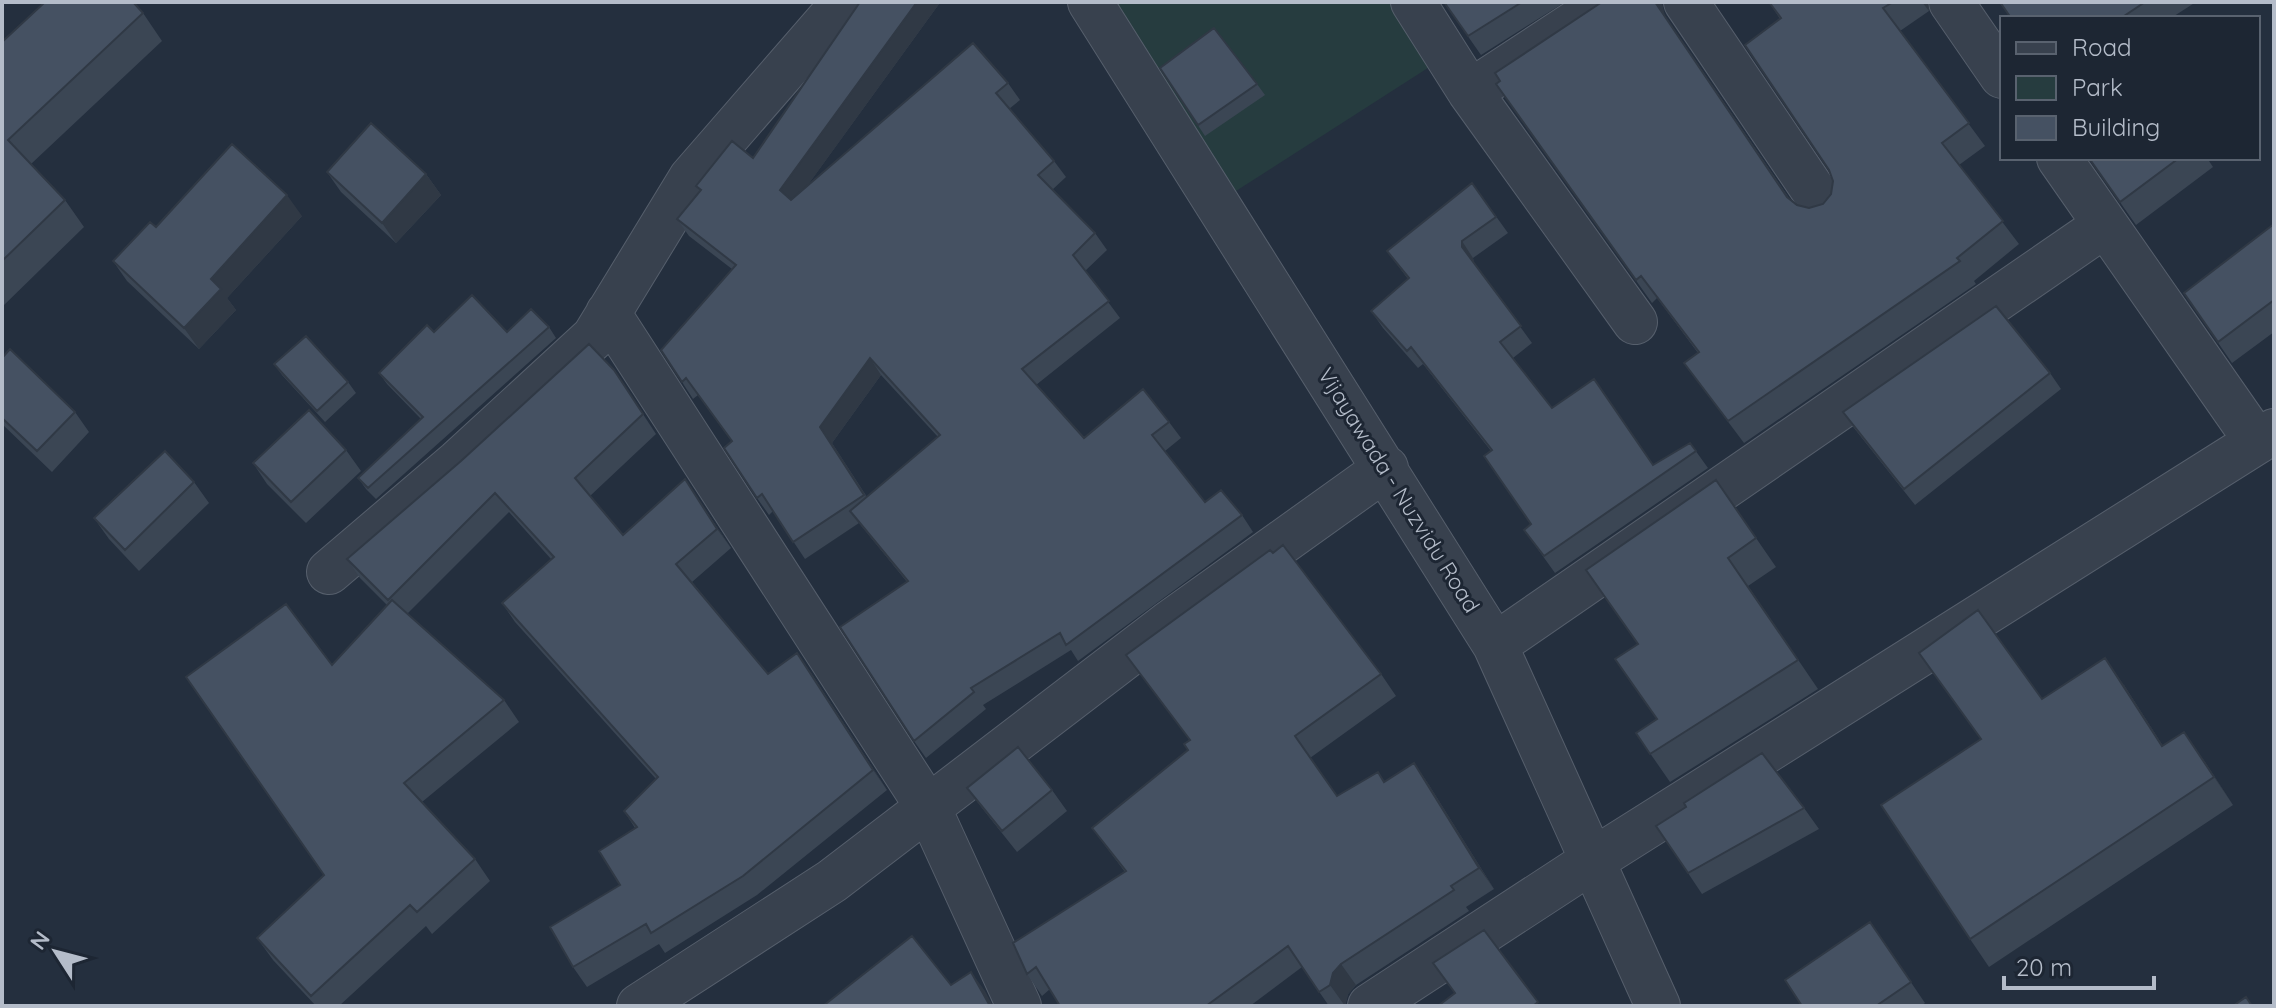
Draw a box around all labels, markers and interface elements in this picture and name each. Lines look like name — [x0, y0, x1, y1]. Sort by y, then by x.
legend — [2000, 16, 2260, 160]
text: Road — [2072, 32, 2132, 62]
text: Park — [2072, 72, 2123, 102]
text: Building — [2072, 112, 2160, 142]
street label: Vijayawada - Nuzvidu Road — [1312, 362, 1486, 618]
north arrow — [16, 912, 96, 992]
text: N — [24, 925, 56, 955]
scale bar — [2004, 940, 2154, 990]
text: 20 m — [2016, 952, 2072, 982]

